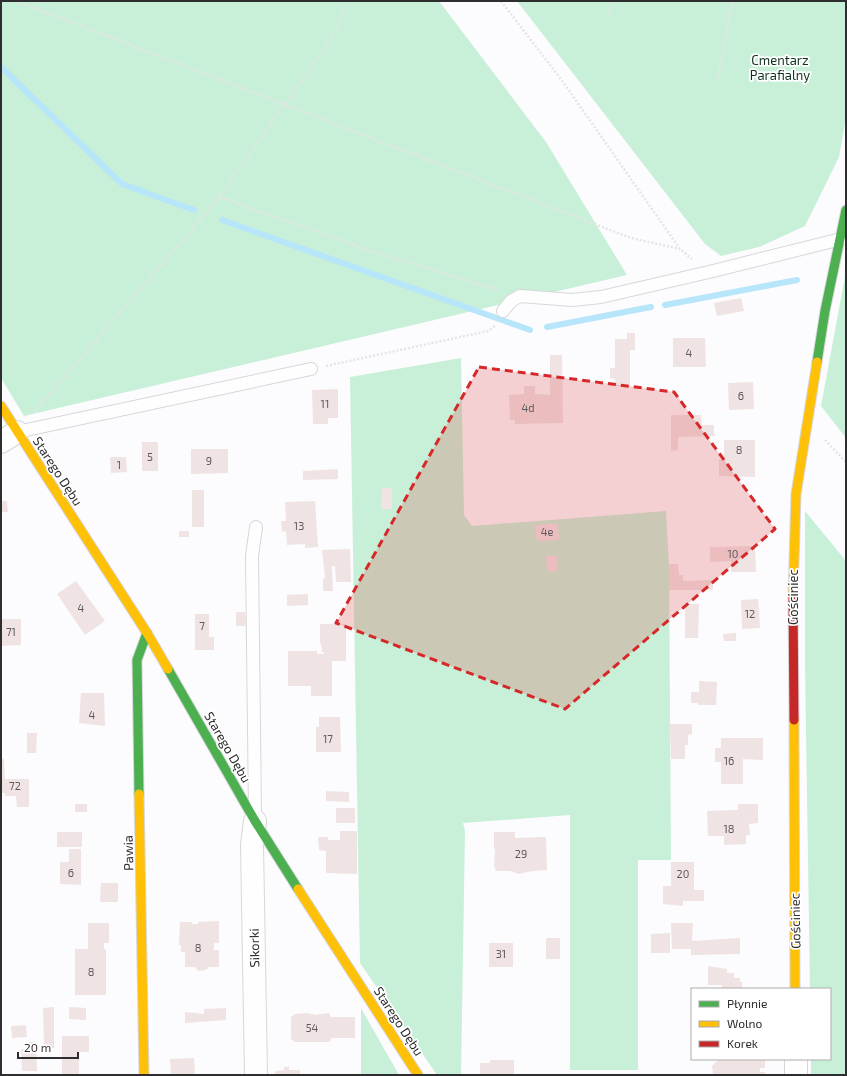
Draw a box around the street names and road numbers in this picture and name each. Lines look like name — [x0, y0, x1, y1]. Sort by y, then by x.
street label: Starego Dębu — [30, 433, 86, 509]
street label: Gościniec — [785, 569, 801, 625]
street label: Starego Dębu — [201, 709, 255, 785]
street label: Pawia — [120, 835, 136, 871]
street label: Gościniec — [787, 893, 803, 949]
street label: Sikorki — [246, 928, 262, 968]
street label: Starego Dębu — [371, 983, 427, 1059]

